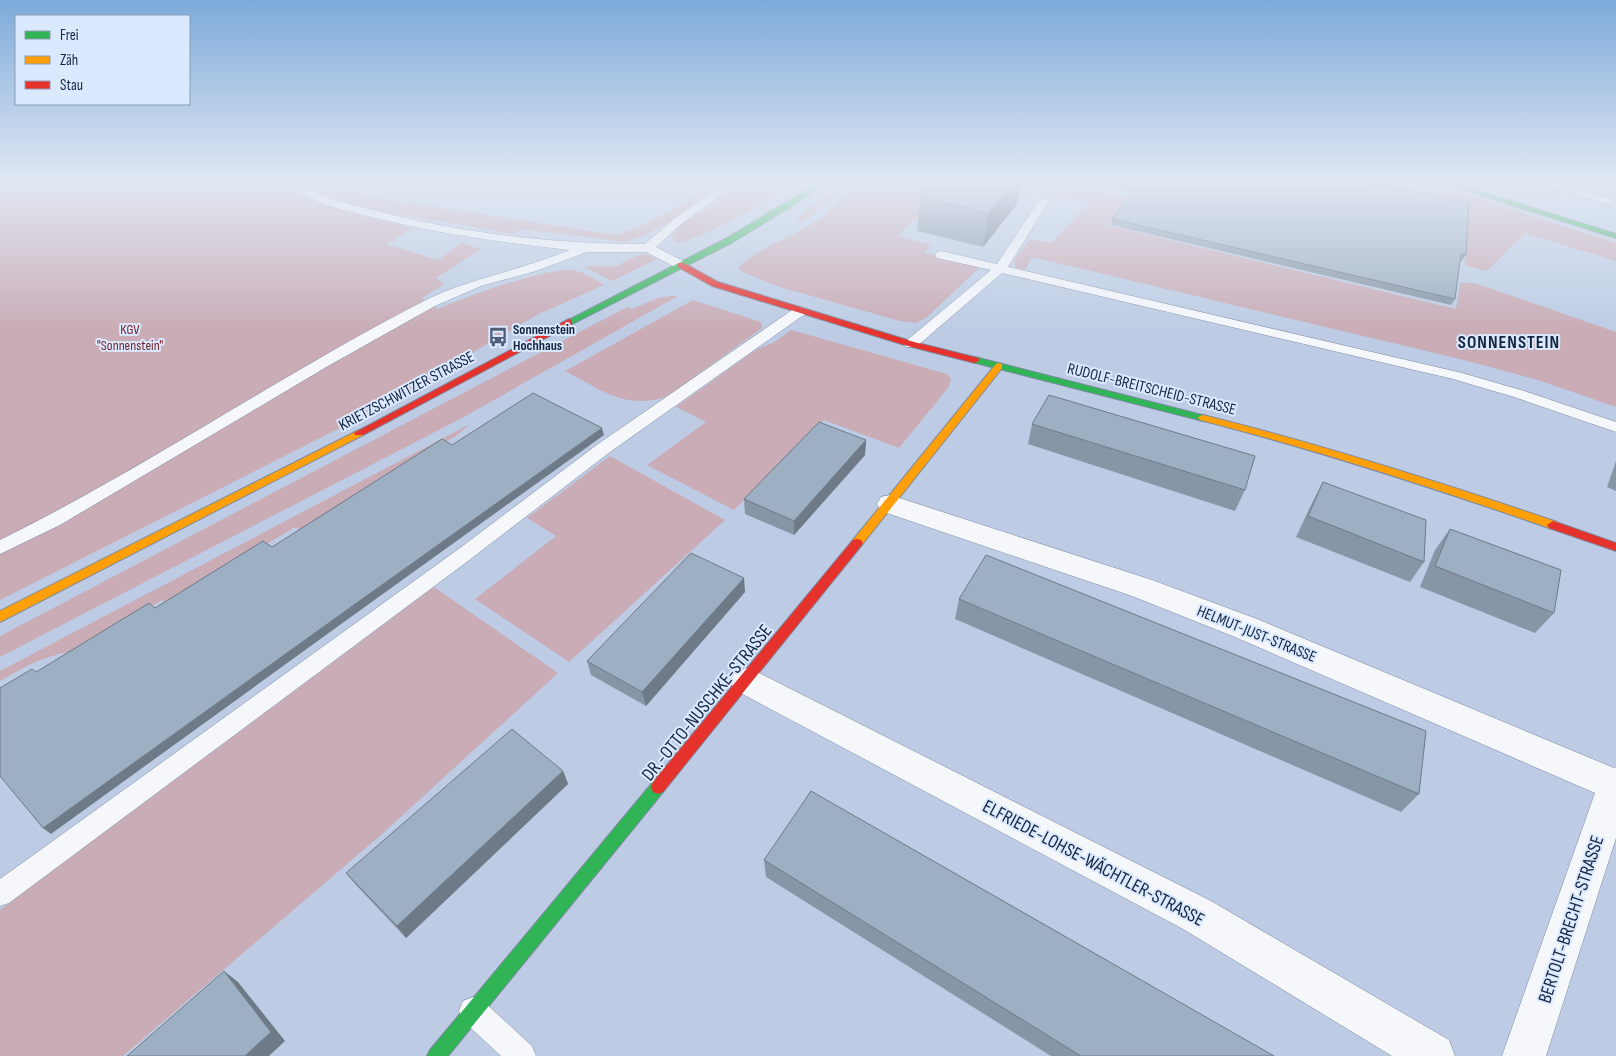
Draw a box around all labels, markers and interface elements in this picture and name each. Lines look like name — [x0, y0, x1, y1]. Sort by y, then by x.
legend — [15, 15, 190, 105]
text: Frei — [60, 26, 79, 45]
text: Zäh — [60, 51, 78, 70]
text: Stau — [60, 76, 83, 95]
park label: KGV "Sonnenstein" — [97, 321, 163, 354]
place label: Sonnenstein Hochhaus — [513, 321, 575, 354]
bus stop icon: Sonnenstein Hochhaus — [487, 326, 509, 348]
district label: SONNENSTEIN — [1458, 332, 1560, 353]
street label: KRIETZSCHWITZER STRASSE — [336, 348, 478, 435]
street label: RUDOLF-BREITSCHEID-STRASSE — [1065, 359, 1238, 420]
street label: HELMUT-JUST-STRASSE — [1194, 602, 1319, 667]
street label: DR.-OTTO-NUSCHKE-STRASSE — [637, 620, 777, 786]
street label: ELFRIEDE-LOHSE-WÄCHTLER-STRASSE — [978, 795, 1208, 932]
street label: BERTOLT-BRECHT-STRASSE — [1533, 833, 1609, 1006]

